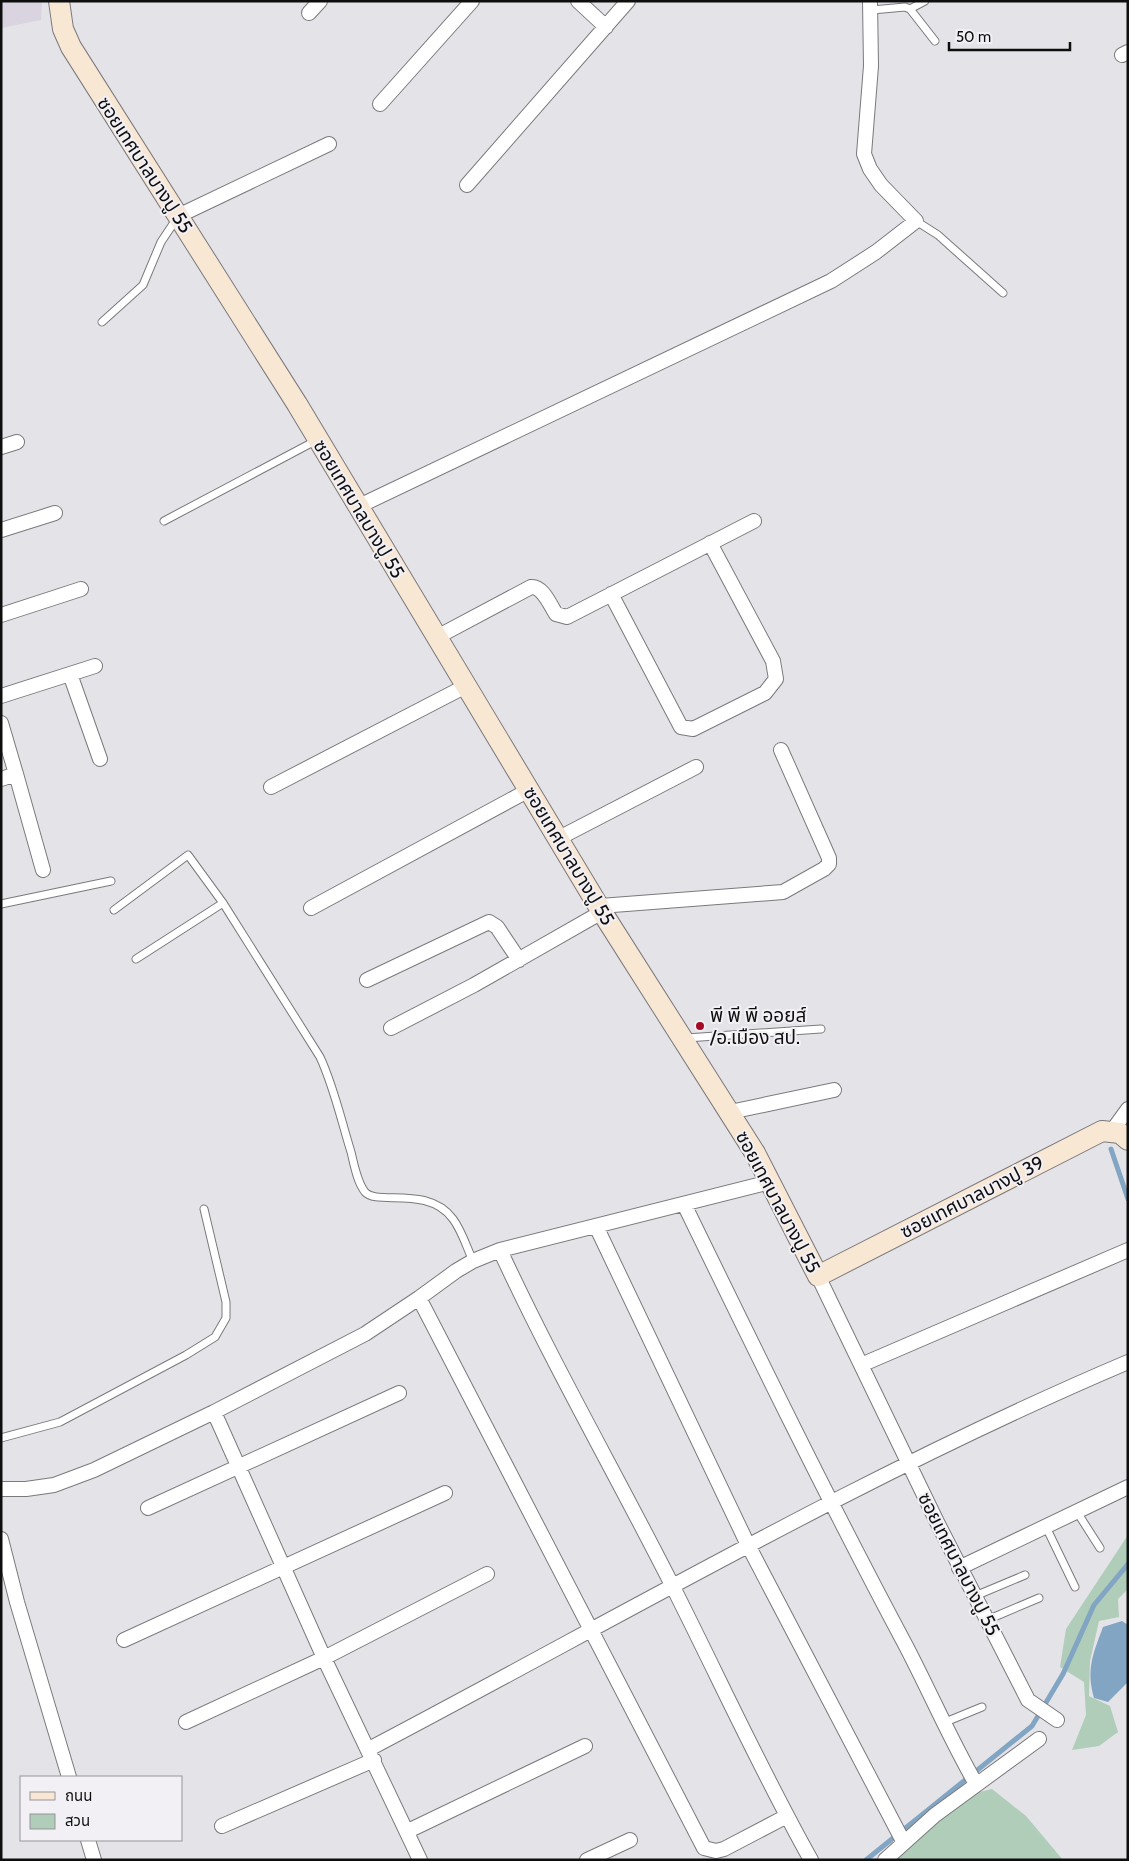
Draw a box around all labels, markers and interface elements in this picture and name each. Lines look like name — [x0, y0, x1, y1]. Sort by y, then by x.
scale bar — [949, 20, 1070, 52]
text: 50 m — [956, 28, 991, 46]
street label: ซอยเทศบาลบางปู 55 — [92, 93, 198, 238]
street label: ซอยเทศบาลบางปู 55 — [308, 436, 409, 583]
street label: ซอยเทศบาลบางปู 55 — [518, 783, 619, 930]
place label: พี พี พี ออยส์ /อ.เมือง สป. — [709, 1004, 807, 1049]
marker: พี พี พี ออยส์ /อ.เมือง สป. — [694, 1020, 706, 1032]
street label: ซอยเทศบาลบางปู 55 — [730, 1127, 825, 1277]
street label: ซอยเทศบาลบางปู 39 — [896, 1151, 1048, 1244]
street label: ซอยเทศบาลบางปู 55 — [912, 1489, 1005, 1640]
legend — [20, 1776, 182, 1841]
text: ถนน — [65, 1787, 92, 1805]
text: สวน — [65, 1812, 90, 1830]

